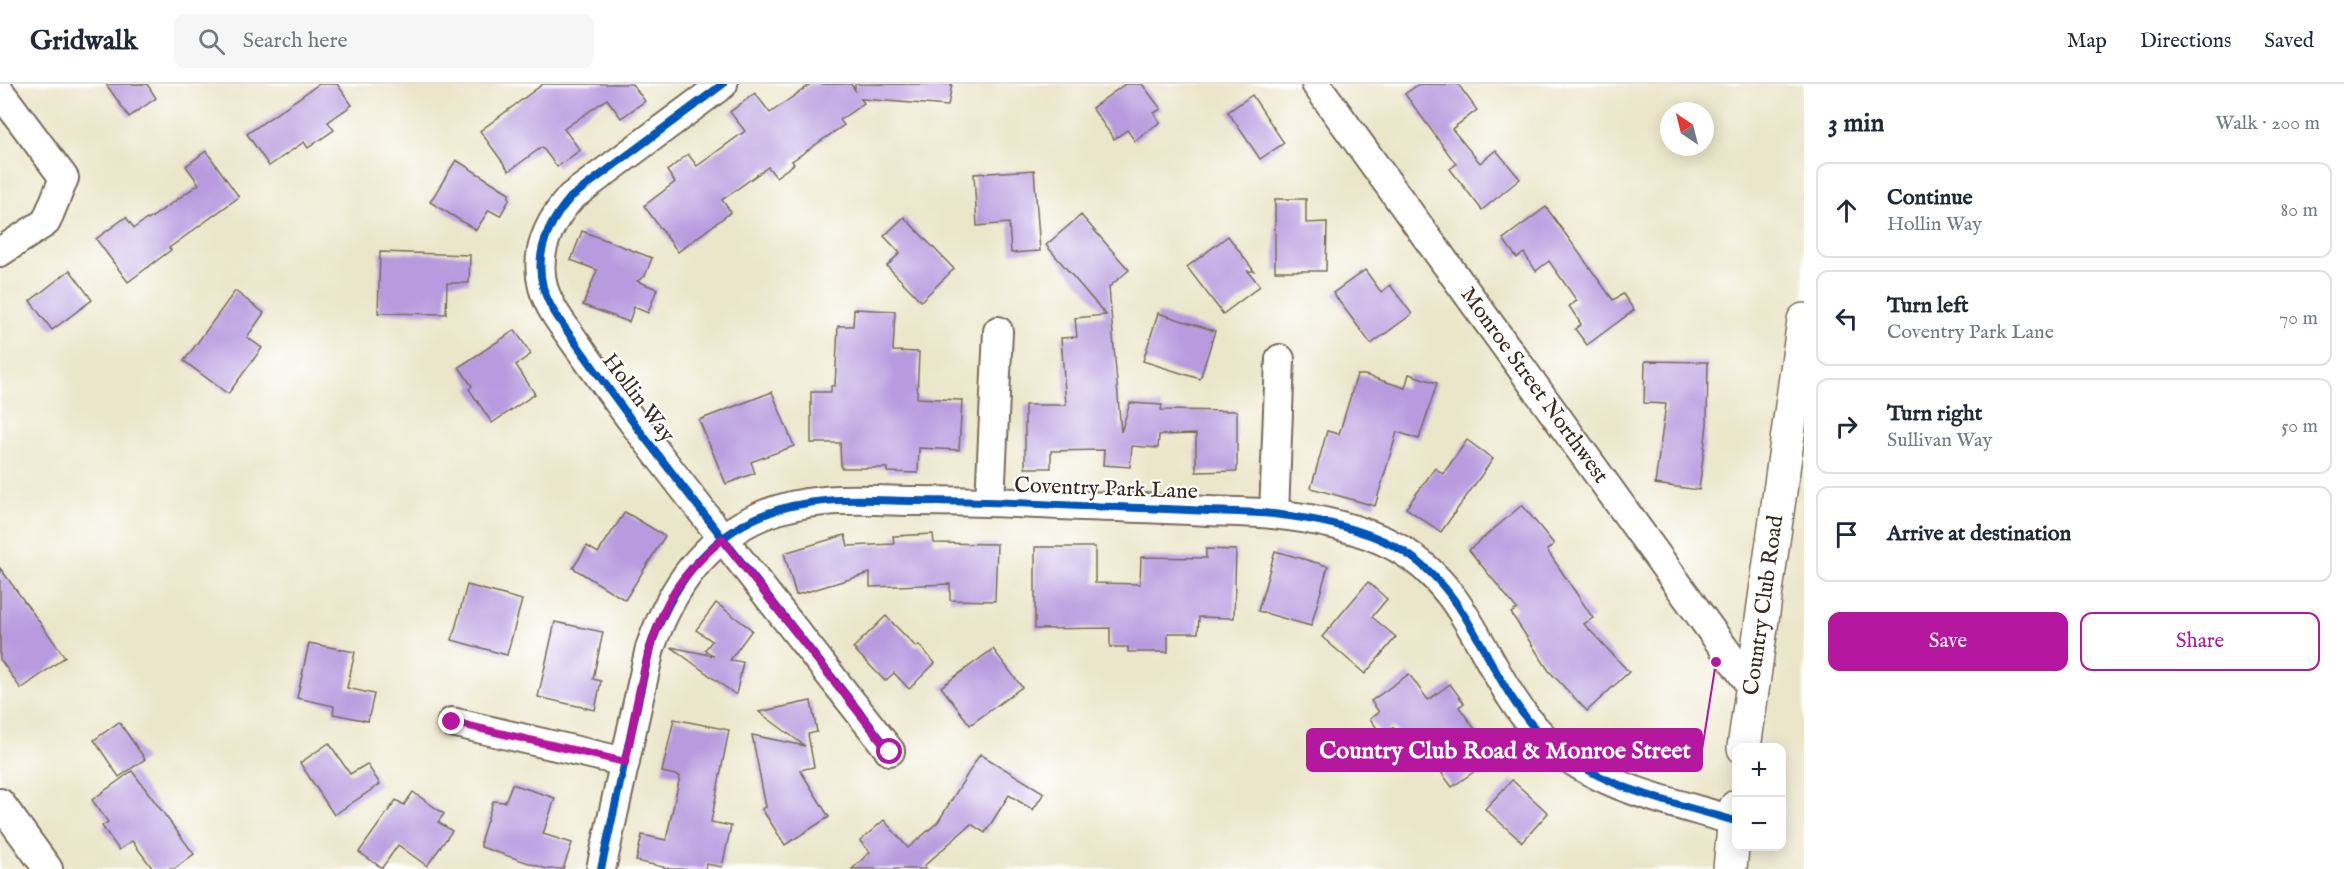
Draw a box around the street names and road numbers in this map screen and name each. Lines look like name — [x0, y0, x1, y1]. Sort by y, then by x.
street label: Monroe Street Northwest — [1454, 282, 1615, 489]
street label: Hollin Way — [595, 348, 681, 448]
street label: Coventry Park Lane — [1014, 472, 1198, 506]
street label: Country Club Road — [1738, 513, 1790, 697]

